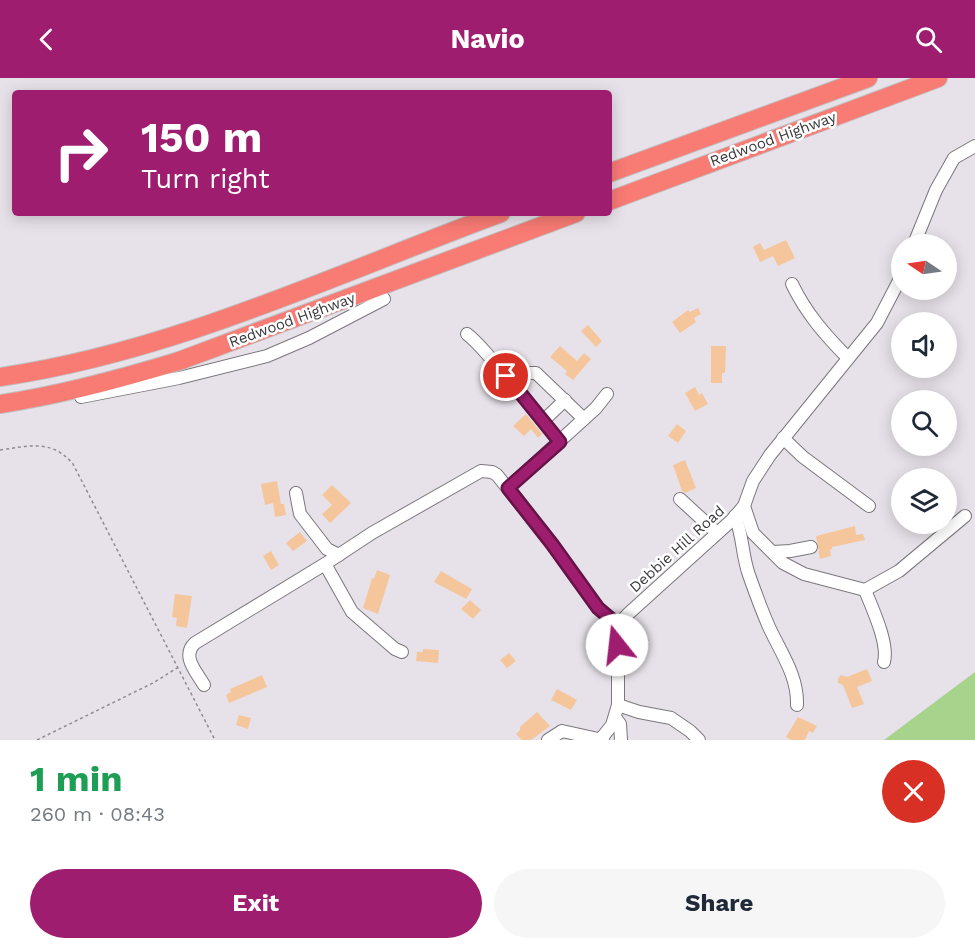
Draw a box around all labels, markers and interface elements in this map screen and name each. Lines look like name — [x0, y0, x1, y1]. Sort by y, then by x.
icon: back — [30, 23, 63, 56]
text: Navio — [450, 23, 525, 55]
icon: search — [912, 23, 945, 56]
street label: Redwood Highway — [707, 108, 839, 170]
text: 150 m — [141, 113, 262, 162]
icon: right — [42, 114, 120, 192]
text: Turn right — [141, 163, 270, 195]
north arrow — [891, 234, 957, 300]
map controls — [891, 234, 957, 534]
street label: Redwood Highway — [226, 289, 358, 351]
button: sound — [891, 312, 957, 378]
pin — [480, 350, 531, 401]
icon: arrive — [489, 359, 522, 392]
button: search — [891, 390, 957, 456]
button: layers — [891, 468, 957, 534]
street label: Debbie Hill Road — [626, 502, 728, 596]
position arrow — [585, 613, 649, 677]
text: 1 min — [30, 758, 122, 800]
button: close — [882, 760, 945, 823]
text: 260 m · 08:43 — [30, 802, 165, 826]
button: Exit — [30, 869, 482, 938]
button: Share — [494, 869, 945, 938]

